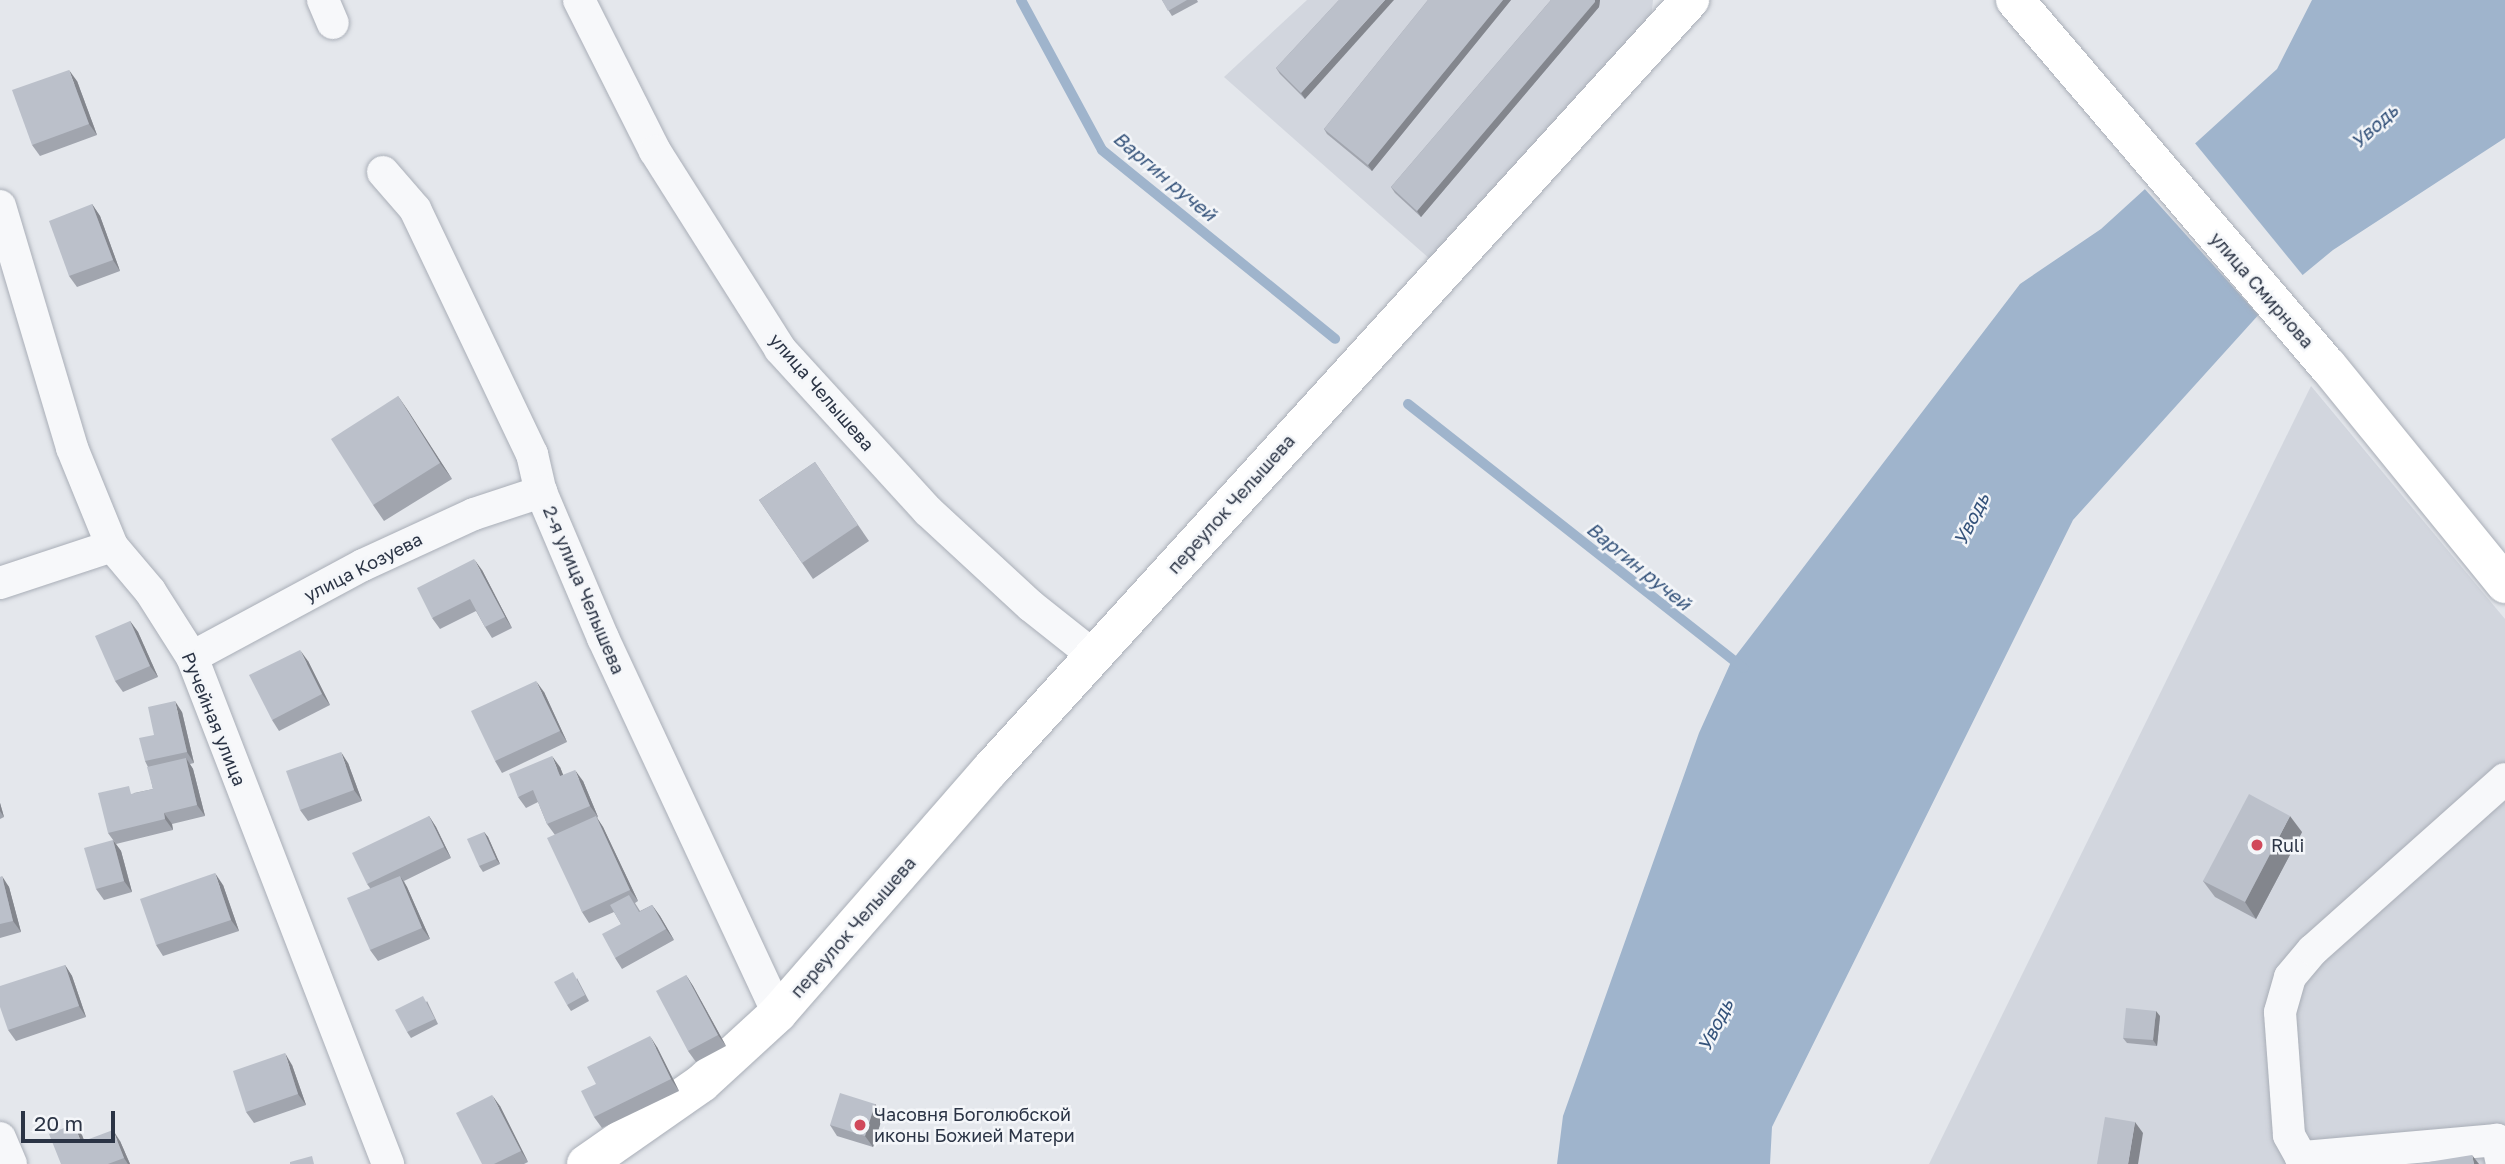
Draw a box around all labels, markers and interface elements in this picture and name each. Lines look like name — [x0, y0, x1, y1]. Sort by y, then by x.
water label: Уводь — [2346, 99, 2402, 153]
water label: Варгин ручей — [1109, 126, 1221, 226]
street label: улица Смирнова — [2206, 228, 2318, 352]
street label: улица Челышева — [765, 329, 879, 455]
street label: переулок Челышева — [1163, 430, 1299, 578]
water label: Уводь — [1948, 489, 1994, 549]
street label: 2-я улица Челышева — [539, 503, 629, 677]
water label: Варгин ручей — [1582, 517, 1696, 615]
street label: улица Козуева — [300, 528, 426, 606]
street label: Ручейная улица — [177, 649, 251, 789]
place label: Ruli — [2271, 834, 2304, 856]
marker: Ruli — [2249, 837, 2265, 853]
street label: переулок Челышева — [786, 852, 920, 1002]
water label: Уводь — [1692, 995, 1738, 1055]
scale bar — [24, 1098, 119, 1142]
place label: Часовня Боголюбской иконы Божией Матери — [874, 1104, 1075, 1146]
text: 20 m — [34, 1110, 83, 1136]
marker: Часовня Боголюбской иконы Божией Матери — [852, 1117, 868, 1133]

